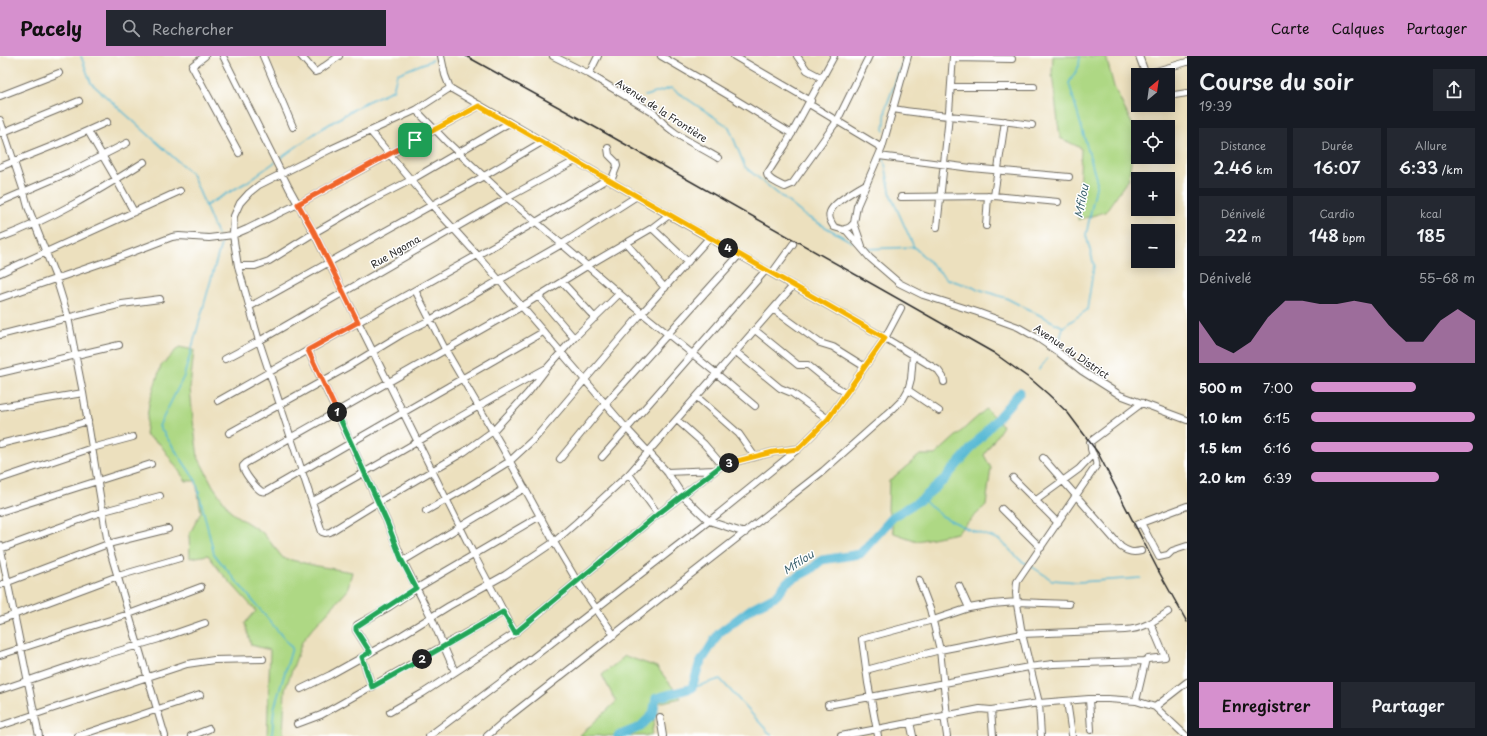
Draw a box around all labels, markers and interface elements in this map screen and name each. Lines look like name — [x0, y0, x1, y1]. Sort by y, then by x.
search box — [106, 10, 386, 46]
text: Pacely — [20, 14, 82, 42]
icon: search — [120, 17, 142, 39]
text: Rechercher — [152, 17, 233, 40]
text: Carte — [1271, 18, 1310, 39]
text: Calques — [1332, 18, 1384, 39]
text: Partager — [1406, 18, 1467, 39]
text: Course du soir — [1199, 64, 1354, 97]
north arrow — [1131, 68, 1175, 112]
map controls — [1131, 68, 1175, 268]
button: share — [1433, 69, 1475, 111]
street label: Avenue de la Frontière — [613, 75, 711, 146]
text: 19:39 — [1199, 96, 1232, 115]
button: locate — [1131, 120, 1175, 164]
pin — [398, 123, 432, 157]
icon: arrive — [404, 129, 426, 151]
text: Distance — [1220, 137, 1266, 154]
text: Durée — [1321, 137, 1353, 154]
text: Allure — [1415, 137, 1447, 154]
text: 2.46 — [1213, 154, 1253, 180]
text: 16:07 — [1314, 154, 1360, 180]
text: 6:33 — [1399, 154, 1438, 180]
text: km — [1253, 161, 1273, 178]
text: /km — [1438, 161, 1463, 178]
button: + — [1131, 172, 1175, 216]
water label: Mfilou — [1069, 181, 1093, 219]
text: Dénivelé — [1221, 205, 1265, 222]
text: Cardio — [1319, 205, 1355, 222]
text: kcal — [1420, 205, 1442, 222]
text: 22 — [1225, 222, 1248, 248]
text: 148 — [1309, 222, 1339, 248]
text: 185 — [1416, 222, 1446, 248]
button: − — [1131, 224, 1175, 268]
text: m — [1248, 229, 1261, 246]
text: bpm — [1339, 229, 1365, 246]
street label: Rue Ngoma — [367, 230, 423, 271]
pin: 4 — [718, 238, 738, 258]
text: 4 — [724, 239, 732, 256]
text: Dénivelé — [1199, 268, 1252, 287]
text: 55–68 m — [1419, 268, 1475, 287]
street label: Avenue du District — [1031, 320, 1113, 382]
text: 500 m — [1199, 378, 1242, 397]
text: 7:00 — [1263, 378, 1293, 397]
pin: 1 — [327, 402, 347, 422]
text: 1 — [334, 403, 340, 420]
text: 1.0 km — [1199, 408, 1242, 427]
text: 6:15 — [1263, 408, 1290, 427]
text: 1.5 km — [1199, 438, 1242, 457]
text: 6:16 — [1263, 438, 1291, 457]
pin: 3 — [719, 453, 739, 473]
text: 3 — [725, 454, 733, 471]
text: 2.0 km — [1199, 468, 1246, 487]
text: 6:39 — [1263, 468, 1292, 487]
water label: Mfilou — [779, 545, 818, 578]
pin: 2 — [412, 649, 432, 669]
text: 2 — [418, 650, 426, 667]
button: Enregistrer — [1199, 682, 1333, 728]
button: Partager — [1341, 682, 1475, 728]

